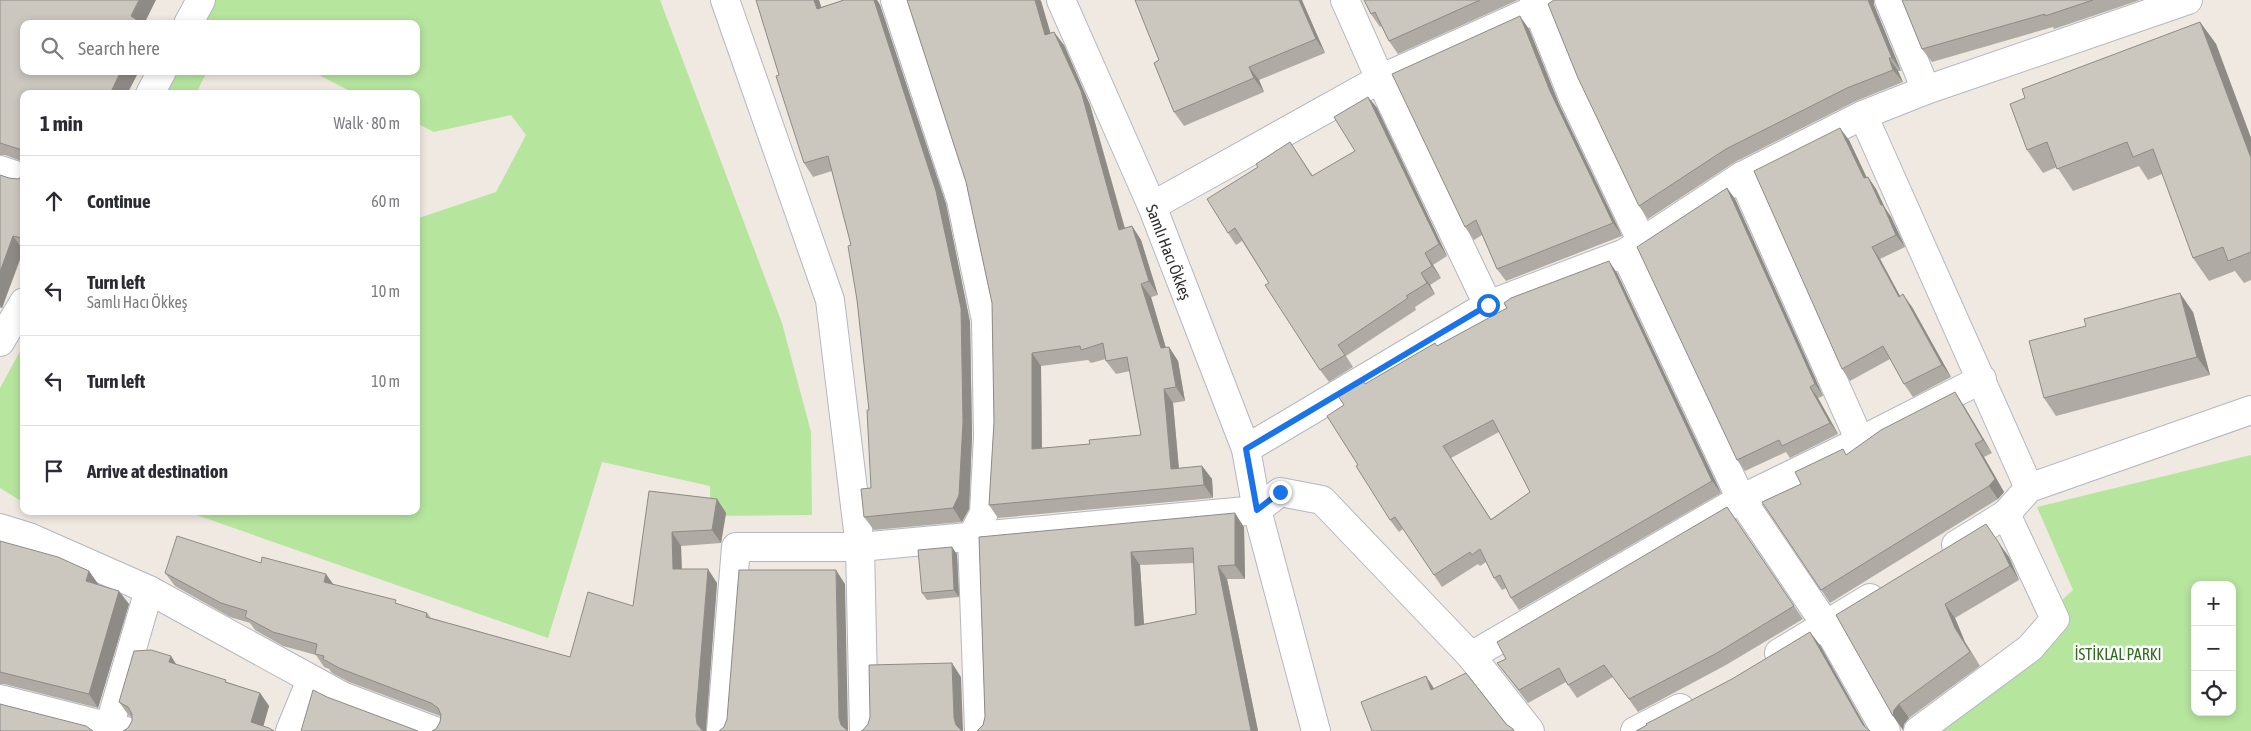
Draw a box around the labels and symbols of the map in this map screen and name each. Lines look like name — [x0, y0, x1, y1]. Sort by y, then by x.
street label: Samlı Hacı Ökkeş — [1142, 202, 1196, 303]
route start — [1477, 294, 1500, 317]
route end — [1269, 481, 1292, 504]
park label: İSTİKLAL PARKI — [2074, 645, 2162, 663]

